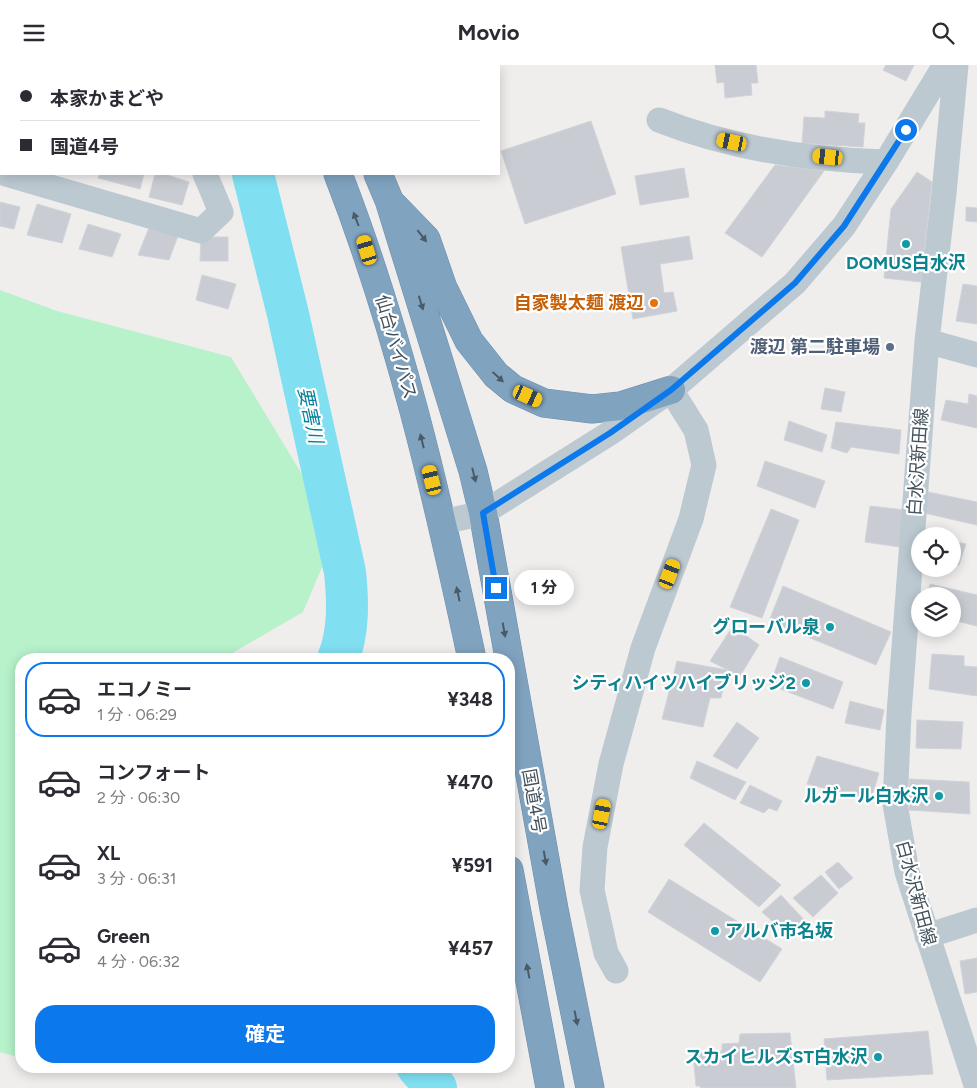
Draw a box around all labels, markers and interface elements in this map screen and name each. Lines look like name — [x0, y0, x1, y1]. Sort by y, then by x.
icon: menu — [20, 19, 48, 47]
text: Movio — [458, 19, 519, 46]
icon: search — [929, 19, 957, 47]
text: 本家かまどや — [50, 87, 164, 110]
route start — [895, 119, 917, 141]
car — [715, 132, 748, 152]
text: 国道4号 — [50, 135, 119, 158]
car — [812, 148, 843, 166]
one-way arrow — [352, 211, 359, 226]
one-way arrow — [416, 229, 427, 242]
car — [355, 233, 378, 267]
marker: DOMUS白水沢 — [900, 238, 912, 250]
place label: DOMUS白水沢 — [846, 252, 966, 274]
street label: 仙台バイパス — [371, 292, 421, 402]
place label: 自家製太麺 渡辺 — [514, 292, 644, 314]
one-way arrow — [417, 296, 425, 311]
marker: 自家製太麺 渡辺 — [648, 297, 660, 309]
place label: 渡辺 第二駐車場 — [750, 336, 880, 358]
marker: 渡辺 第二駐車場 — [884, 341, 896, 353]
one-way arrow — [492, 371, 504, 383]
car — [511, 383, 544, 409]
water label: 要害川 — [293, 385, 328, 447]
street label: 白水沢新田線 — [903, 407, 933, 517]
one-way arrow — [418, 434, 426, 449]
car — [421, 464, 442, 496]
one-way arrow — [470, 467, 478, 482]
map controls — [911, 527, 961, 637]
button: locate — [911, 527, 961, 577]
car — [657, 557, 682, 591]
callout: 1 分 — [514, 571, 574, 605]
route end — [485, 577, 507, 599]
text: 1 分 — [531, 578, 557, 597]
one-way arrow — [454, 586, 462, 602]
button: layers — [911, 587, 961, 637]
place label: グローバル泉 — [712, 616, 820, 638]
marker: グローバル泉 — [824, 621, 836, 633]
one-way arrow — [500, 622, 508, 638]
place label: シティハイツハイブリッジ2 — [571, 672, 796, 694]
icon: car — [37, 677, 82, 722]
marker: シティハイツハイブリッジ2 — [800, 677, 812, 689]
text: エコノミー — [97, 678, 192, 701]
text: ¥348 — [447, 688, 493, 711]
text: 1 分 · 06:29 — [97, 705, 177, 724]
icon: car — [37, 760, 82, 805]
text: コンフォート — [97, 761, 210, 784]
street label: 国道4号 — [518, 767, 550, 835]
text: ¥470 — [447, 771, 493, 794]
place label: ルガール白水沢 — [804, 785, 929, 807]
text: 2 分 · 06:30 — [97, 788, 180, 807]
marker: ルガール白水沢 — [933, 790, 945, 802]
car — [591, 798, 612, 830]
street label: 白水沢新田線 — [891, 838, 941, 948]
text: XL — [97, 842, 120, 865]
icon: car — [37, 843, 82, 888]
one-way arrow — [541, 851, 549, 867]
text: ¥591 — [452, 854, 493, 877]
text: 3 分 · 06:31 — [97, 869, 176, 888]
place label: アルバ市名坂 — [725, 920, 834, 942]
text: Green — [97, 925, 150, 948]
marker: アルバ市名坂 — [709, 925, 721, 937]
icon: car — [37, 926, 82, 971]
text: ¥457 — [448, 937, 493, 960]
text: 4 分 · 06:32 — [97, 952, 180, 971]
one-way arrow — [523, 963, 531, 979]
button: 確定 — [35, 1005, 495, 1063]
one-way arrow — [572, 1010, 580, 1026]
place label: スカイヒルズST白水沢 — [685, 1046, 868, 1068]
marker: スカイヒルズST白水沢 — [872, 1051, 884, 1063]

